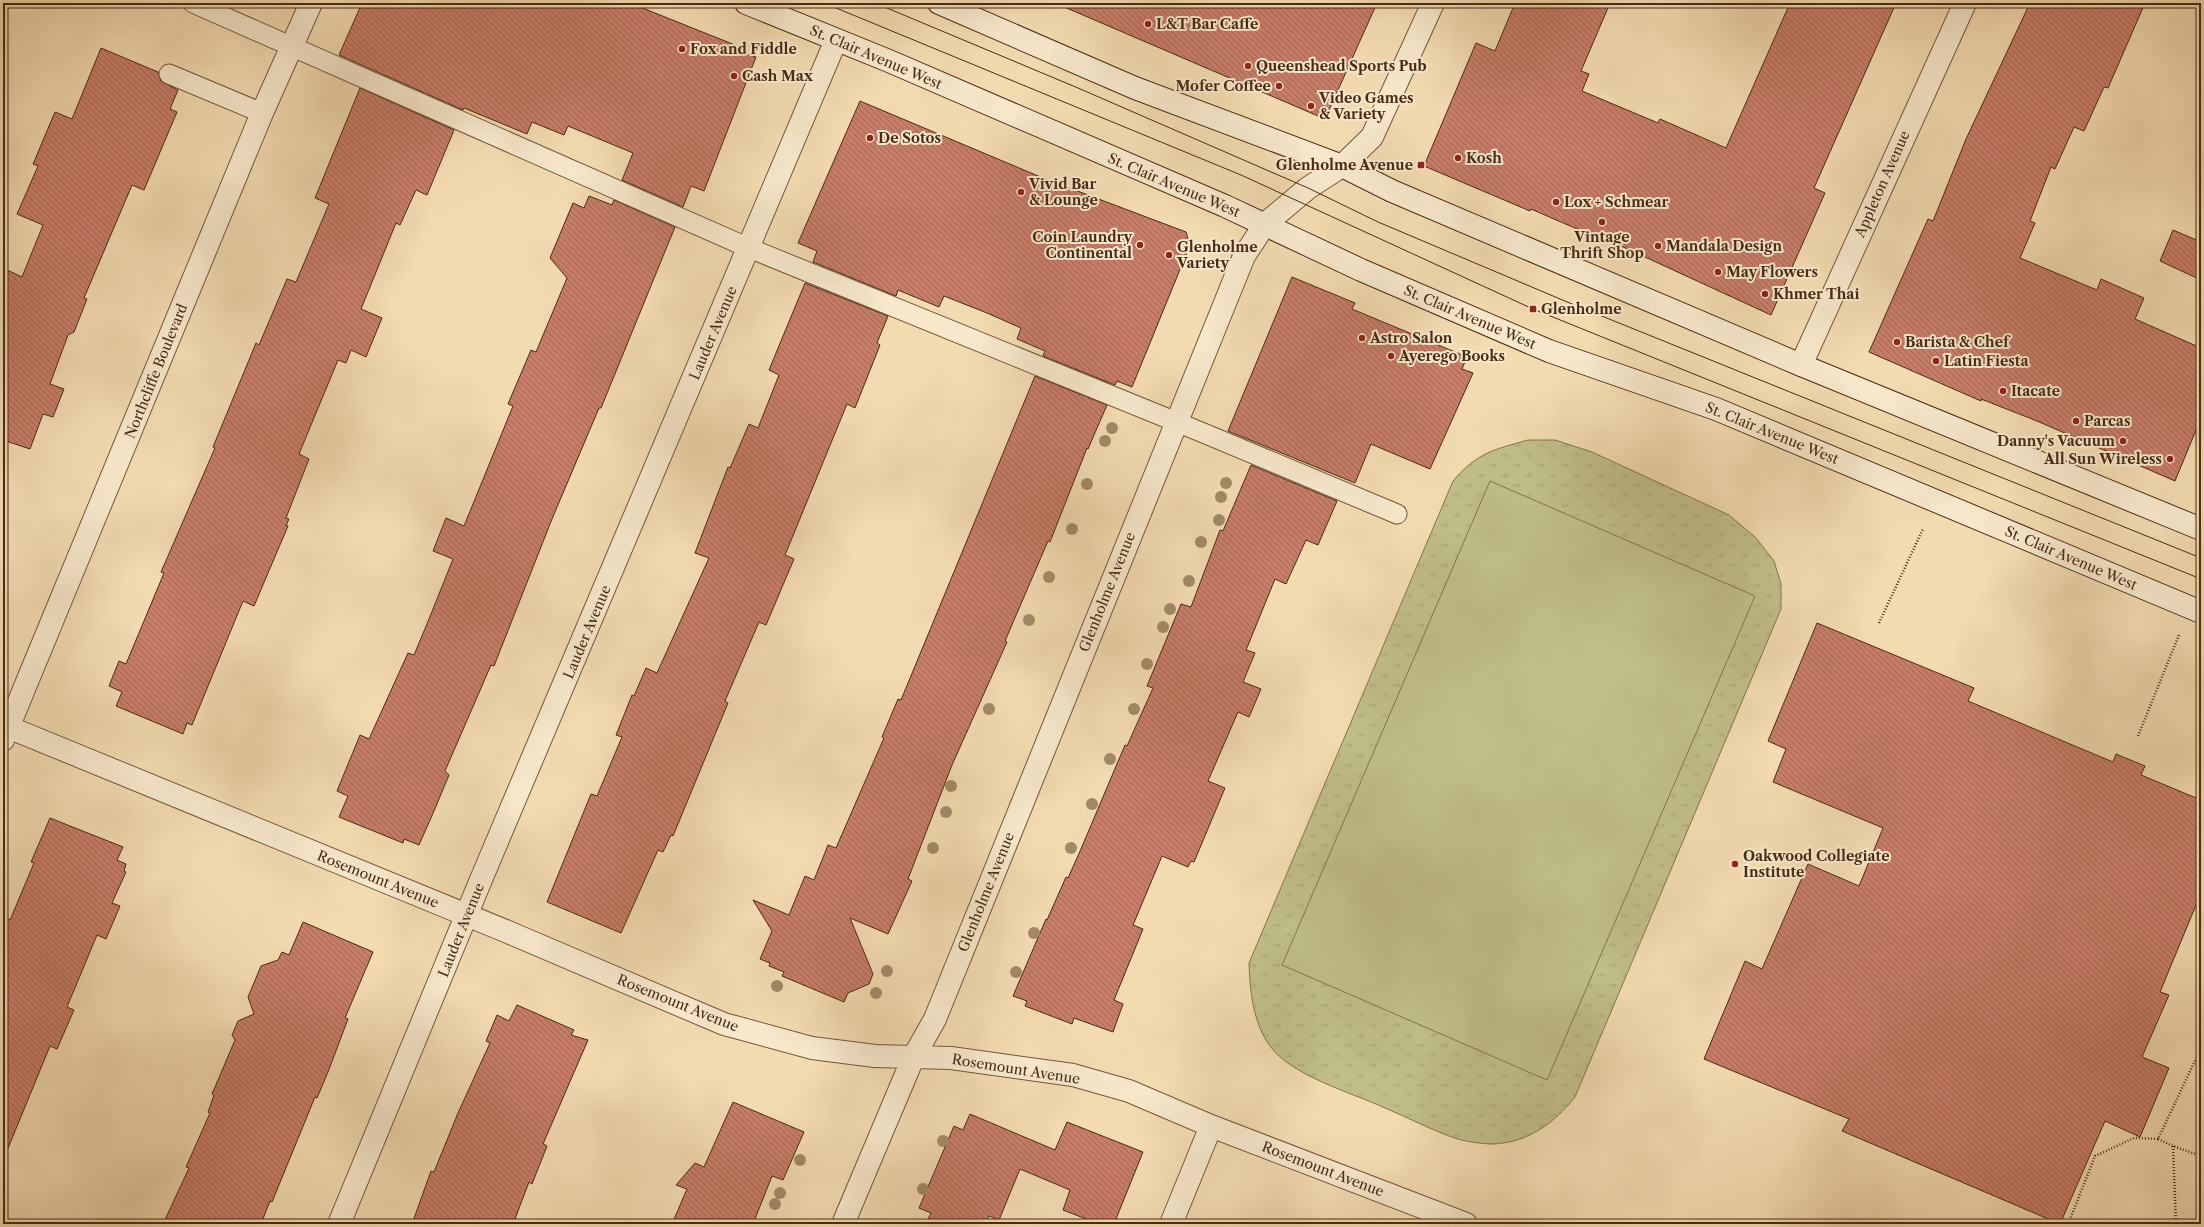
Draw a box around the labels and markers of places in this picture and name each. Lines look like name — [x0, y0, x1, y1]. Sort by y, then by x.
place label: L&T Bar Caffe — [1156, 15, 1258, 33]
marker: L&T Bar Caffe — [1143, 19, 1153, 29]
place label: Fox and Fiddle — [690, 40, 797, 58]
marker: Fox and Fiddle — [677, 44, 687, 54]
place label: Queenshead Sports Pub — [1256, 57, 1427, 75]
marker: Queenshead Sports Pub — [1243, 61, 1253, 71]
place label: Cash Max — [742, 67, 814, 85]
marker: Cash Max — [729, 71, 739, 81]
place label: Mofer Coffee — [1176, 77, 1271, 95]
marker: Mofer Coffee — [1274, 81, 1284, 91]
place label: Video Games & Variety — [1318, 89, 1414, 123]
marker: Video Games & Variety — [1306, 101, 1316, 111]
place label: De Sotos — [878, 129, 941, 147]
marker: De Sotos — [865, 133, 875, 143]
place label: Kosh — [1466, 149, 1502, 167]
marker: Kosh — [1453, 153, 1463, 163]
place label: Glenholme Avenue — [1276, 156, 1413, 174]
marker: Glenholme Avenue — [1416, 160, 1426, 170]
place label: Vivid Bar & Lounge — [1028, 175, 1098, 209]
marker: Vivid Bar & Lounge — [1016, 187, 1026, 197]
place label: Lox + Schmear — [1564, 193, 1669, 211]
marker: Lox + Schmear — [1551, 197, 1561, 207]
marker: Vintage Thrift Shop — [1597, 217, 1607, 227]
place label: Coin Laundry Continental — [1032, 228, 1132, 262]
place label: Vintage Thrift Shop — [1560, 228, 1644, 262]
place label: Mandala Design — [1666, 237, 1782, 255]
place label: Glenholme Variety — [1176, 238, 1258, 272]
marker: Coin Laundry Continental — [1135, 240, 1145, 250]
marker: Mandala Design — [1653, 241, 1663, 251]
marker: Glenholme Variety — [1164, 250, 1174, 260]
place label: May Flowers — [1726, 263, 1818, 281]
marker: May Flowers — [1713, 267, 1723, 277]
place label: Khmer Thai — [1773, 285, 1859, 303]
marker: Khmer Thai — [1760, 289, 1770, 299]
place label: Glenholme — [1541, 300, 1622, 318]
marker: Glenholme — [1528, 304, 1538, 314]
place label: Astro Salon — [1369, 329, 1453, 347]
marker: Astro Salon — [1357, 333, 1367, 343]
place label: Barista & Chef — [1905, 333, 2011, 351]
marker: Barista & Chef — [1892, 337, 1902, 347]
place label: Ayerego Books — [1398, 347, 1505, 365]
marker: Ayerego Books — [1386, 351, 1396, 361]
place label: Latin Fiesta — [1944, 352, 2029, 370]
marker: Latin Fiesta — [1931, 356, 1941, 366]
place label: Itacate — [2011, 382, 2060, 400]
marker: Itacate — [1998, 386, 2008, 396]
place label: Parcas — [2084, 412, 2130, 430]
marker: Parcas — [2071, 416, 2081, 426]
place label: Danny's Vacuum — [1997, 432, 2115, 450]
marker: Danny's Vacuum — [2118, 436, 2128, 446]
place label: All Sun Wireless — [2043, 450, 2162, 468]
marker: All Sun Wireless — [2165, 454, 2175, 464]
place label: Oakwood Collegiate Institute — [1743, 847, 1890, 881]
marker: Oakwood Collegiate Institute — [1730, 859, 1740, 869]

